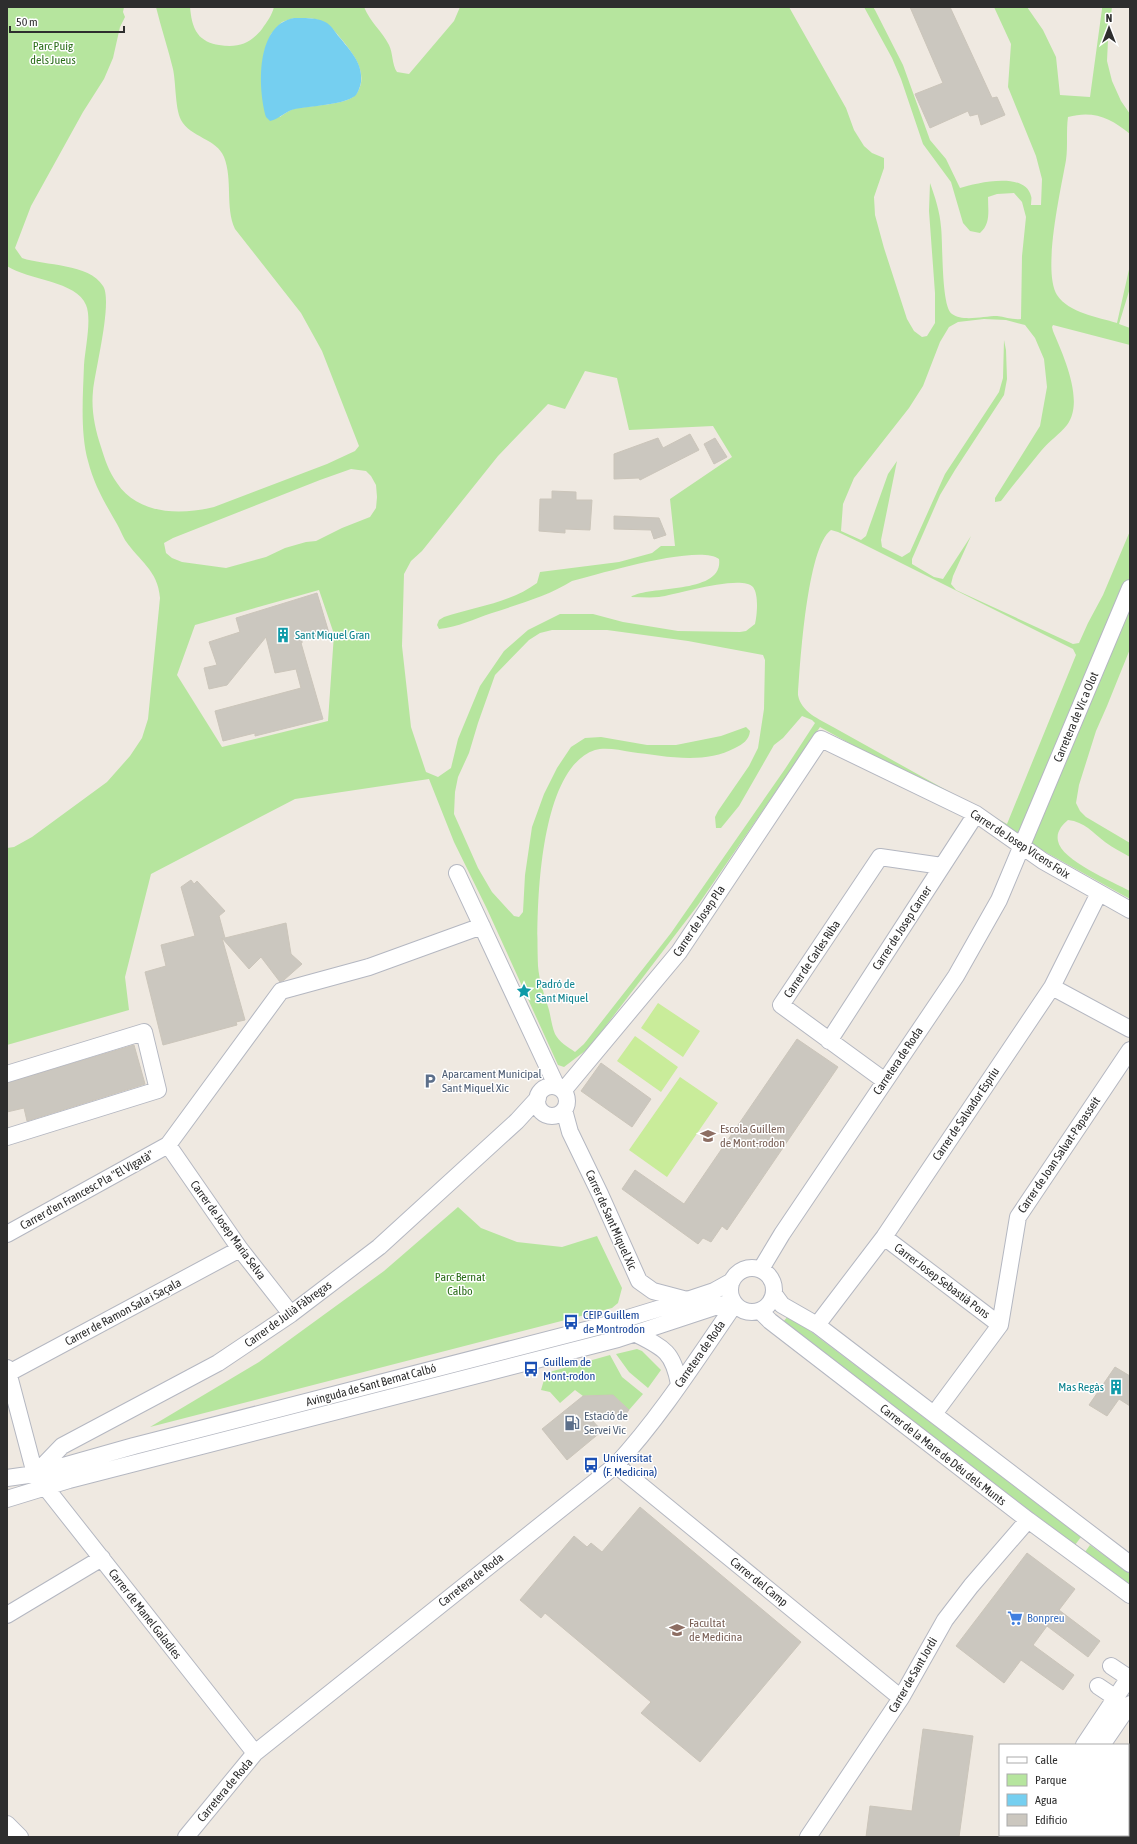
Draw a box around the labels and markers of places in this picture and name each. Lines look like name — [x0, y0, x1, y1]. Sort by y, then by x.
building icon: Sant Miquel Gran — [274, 626, 292, 644]
place label: Sant Miquel Gran — [295, 628, 370, 642]
place label: Padró de Sant Miquel — [536, 977, 589, 1005]
place icon: Padró de Sant Miquel — [515, 982, 533, 1000]
place label: Aparcament Municipal Sant Miquel Xic — [442, 1067, 543, 1095]
parking icon: Aparcament Municipal Sant Miquel Xic — [421, 1072, 439, 1090]
place label: Escola Guillem de Mont-rodon — [720, 1122, 785, 1150]
school or university icon: Escola Guillem de Mont-rodon — [699, 1127, 717, 1145]
place label: CEIP Guillem de Montrodon — [583, 1308, 645, 1336]
bus stop icon: CEIP Guillem de Montrodon — [562, 1313, 580, 1331]
place label: Guillem de Mont-rodon — [543, 1355, 595, 1383]
bus stop icon: Guillem de Mont-rodon — [522, 1360, 540, 1378]
building icon: Mas Regàs — [1107, 1378, 1125, 1396]
place label: Mas Regàs — [1058, 1380, 1104, 1394]
place label: Estació de Servei Vic — [584, 1409, 628, 1437]
fuel station icon: Estació de Servei Vic — [563, 1414, 581, 1432]
place label: Universitat (F. Medicina) — [603, 1451, 657, 1479]
bus stop icon: Universitat (F. Medicina) — [582, 1456, 600, 1474]
supermarket icon: Bonpreu — [1006, 1609, 1024, 1627]
place label: Bonpreu — [1027, 1611, 1065, 1625]
place label: Facultat de Medicina — [689, 1616, 742, 1644]
school or university icon: Facultat de Medicina — [668, 1621, 686, 1639]

